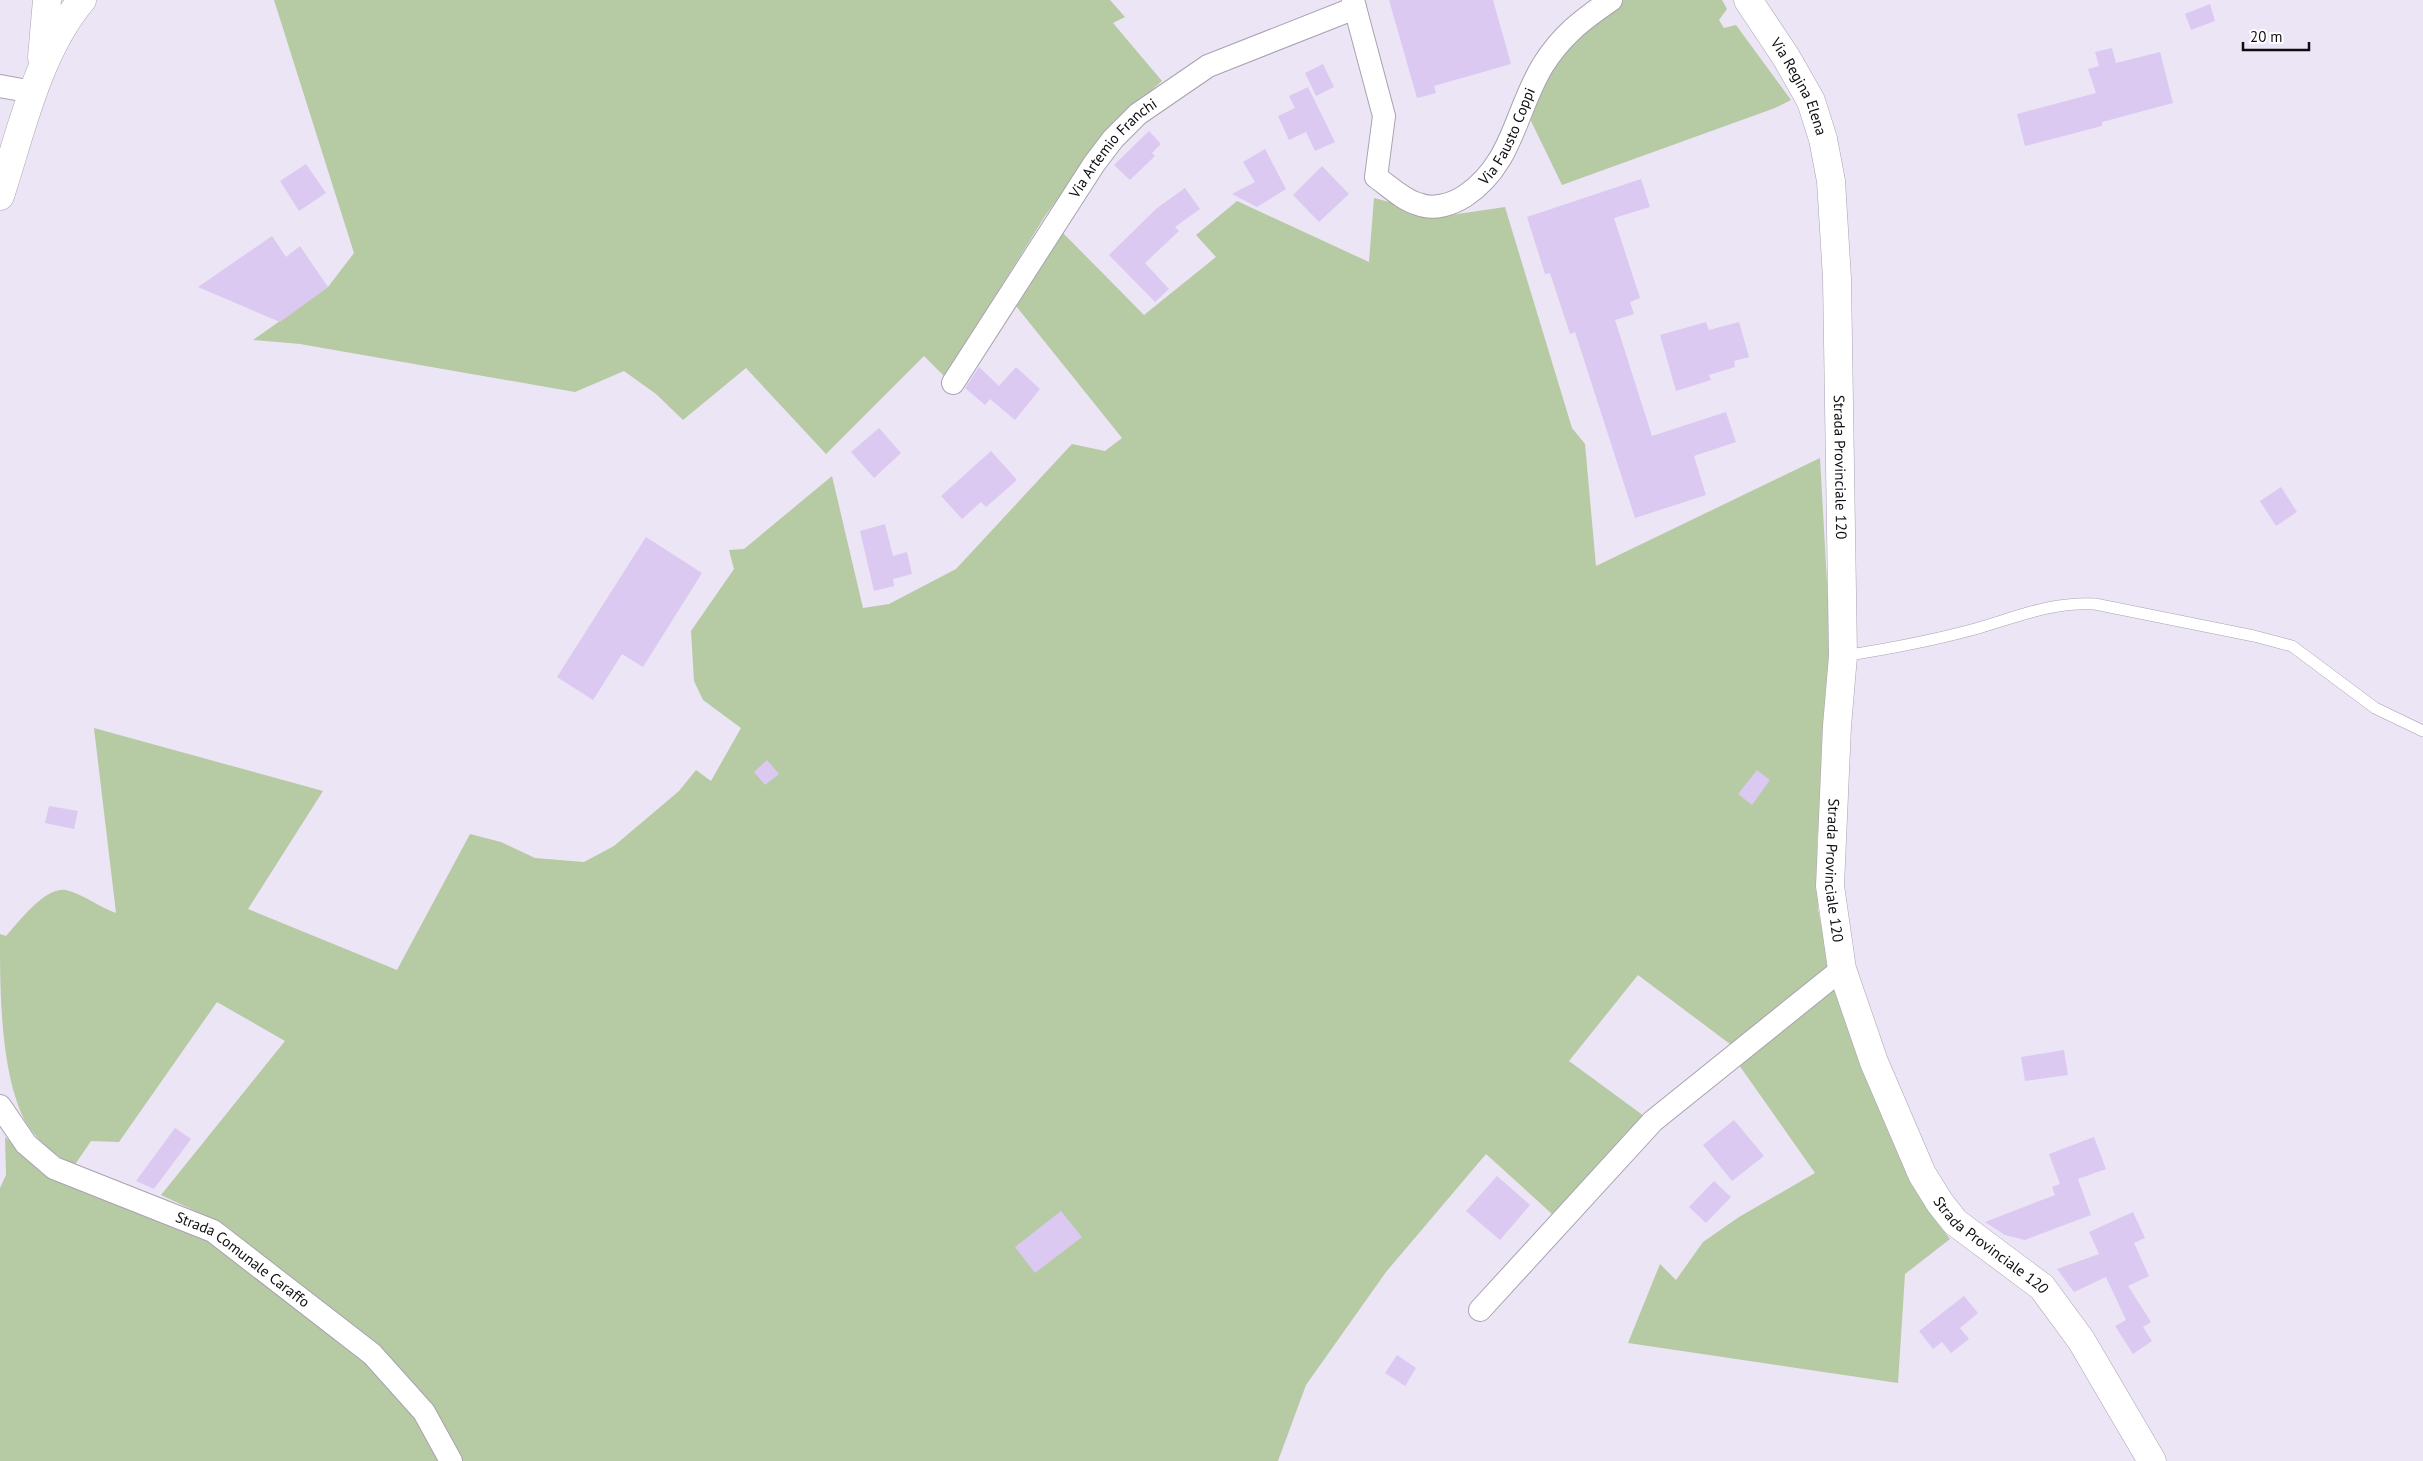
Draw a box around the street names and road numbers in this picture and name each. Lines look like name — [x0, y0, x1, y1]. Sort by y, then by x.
street label: Via Regina Elena — [1766, 33, 1831, 138]
street label: Via Fausto Coppi — [1474, 84, 1539, 189]
street label: Via Artemio Franchi — [1064, 94, 1160, 202]
street label: Strada Provinciale 120 — [1830, 395, 1851, 539]
street label: Strada Provinciale 120 — [1821, 798, 1848, 944]
street label: Strada Provinciale 120 — [1929, 1193, 2054, 1297]
street label: Strada Comunale Caraffo — [173, 1207, 314, 1311]

